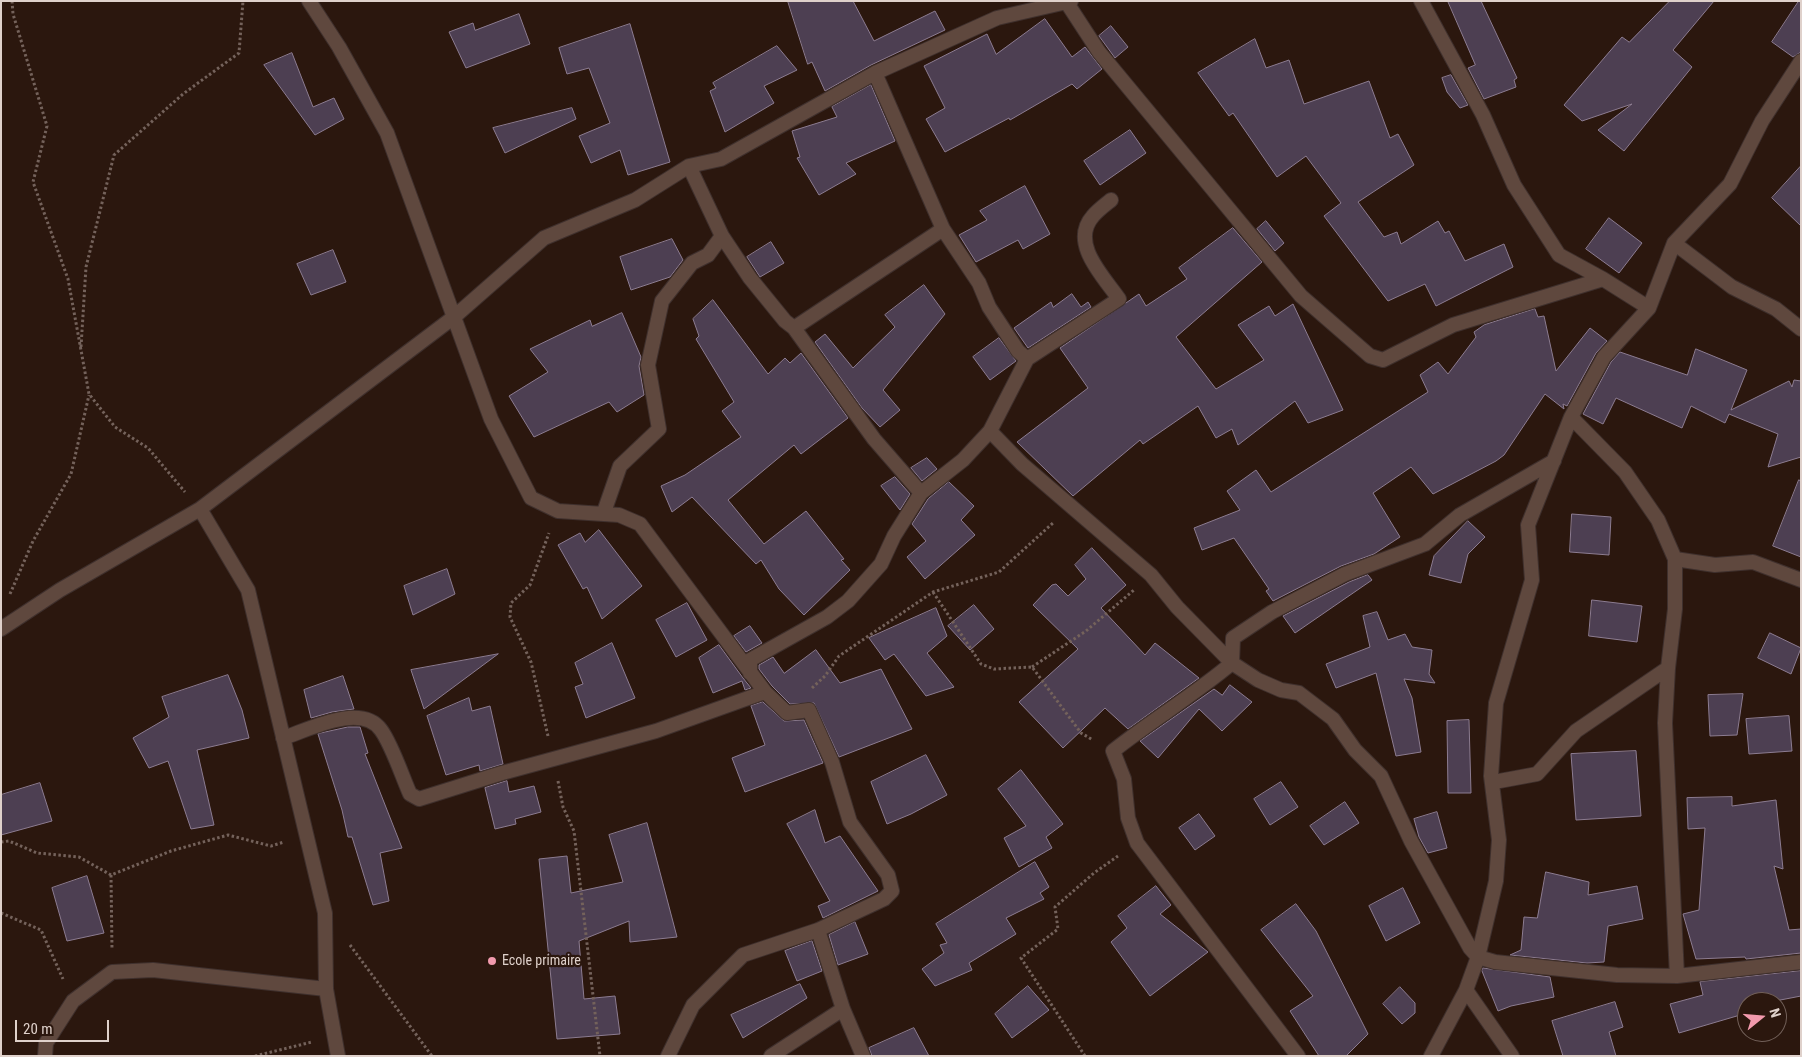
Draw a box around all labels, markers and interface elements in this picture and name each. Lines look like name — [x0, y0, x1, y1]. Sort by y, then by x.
place label: Ecole primaire — [502, 953, 581, 969]
marker: Ecole primaire — [486, 955, 498, 967]
north arrow — [1737, 992, 1787, 1042]
text: N — [1766, 1006, 1784, 1019]
scale bar — [18, 1010, 111, 1042]
text: 20 m — [23, 1020, 53, 1038]

